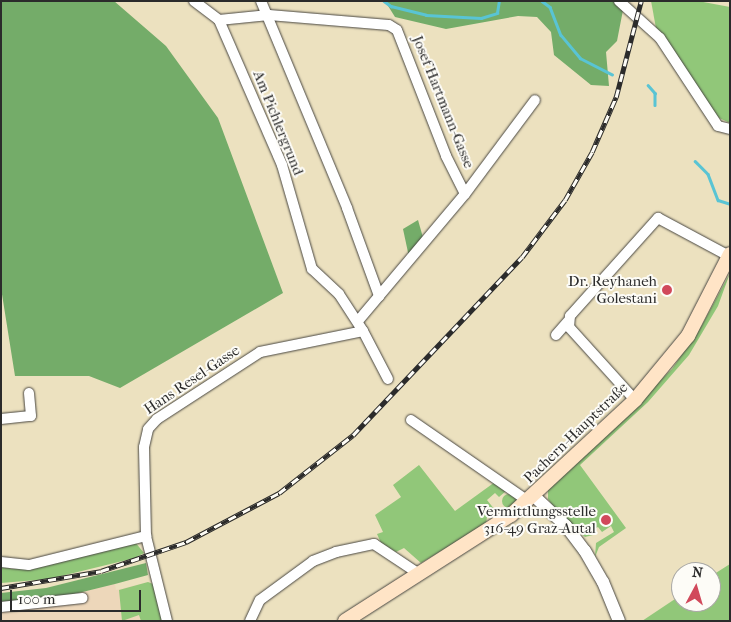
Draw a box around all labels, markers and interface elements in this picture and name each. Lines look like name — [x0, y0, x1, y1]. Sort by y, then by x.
street label: Josef Hartmann-Gasse — [408, 33, 478, 171]
street label: Am Pichlergrund — [249, 68, 307, 178]
place label: Dr. Reyhaneh Golestani — [568, 272, 657, 307]
marker: Dr. Reyhaneh Golestani — [661, 284, 673, 296]
street label: Hans Resel-Gasse — [141, 341, 243, 419]
street label: Pachern-Hauptstraße — [520, 379, 632, 487]
place label: Vermittlungsstelle 316-49 Graz-Autal — [477, 502, 596, 537]
marker: Vermittlungsstelle 316-49 Graz-Autal — [600, 514, 612, 526]
north arrow — [671, 562, 721, 612]
text: N — [691, 564, 704, 582]
scale bar — [12, 580, 144, 612]
text: 100 m — [18, 590, 56, 608]

